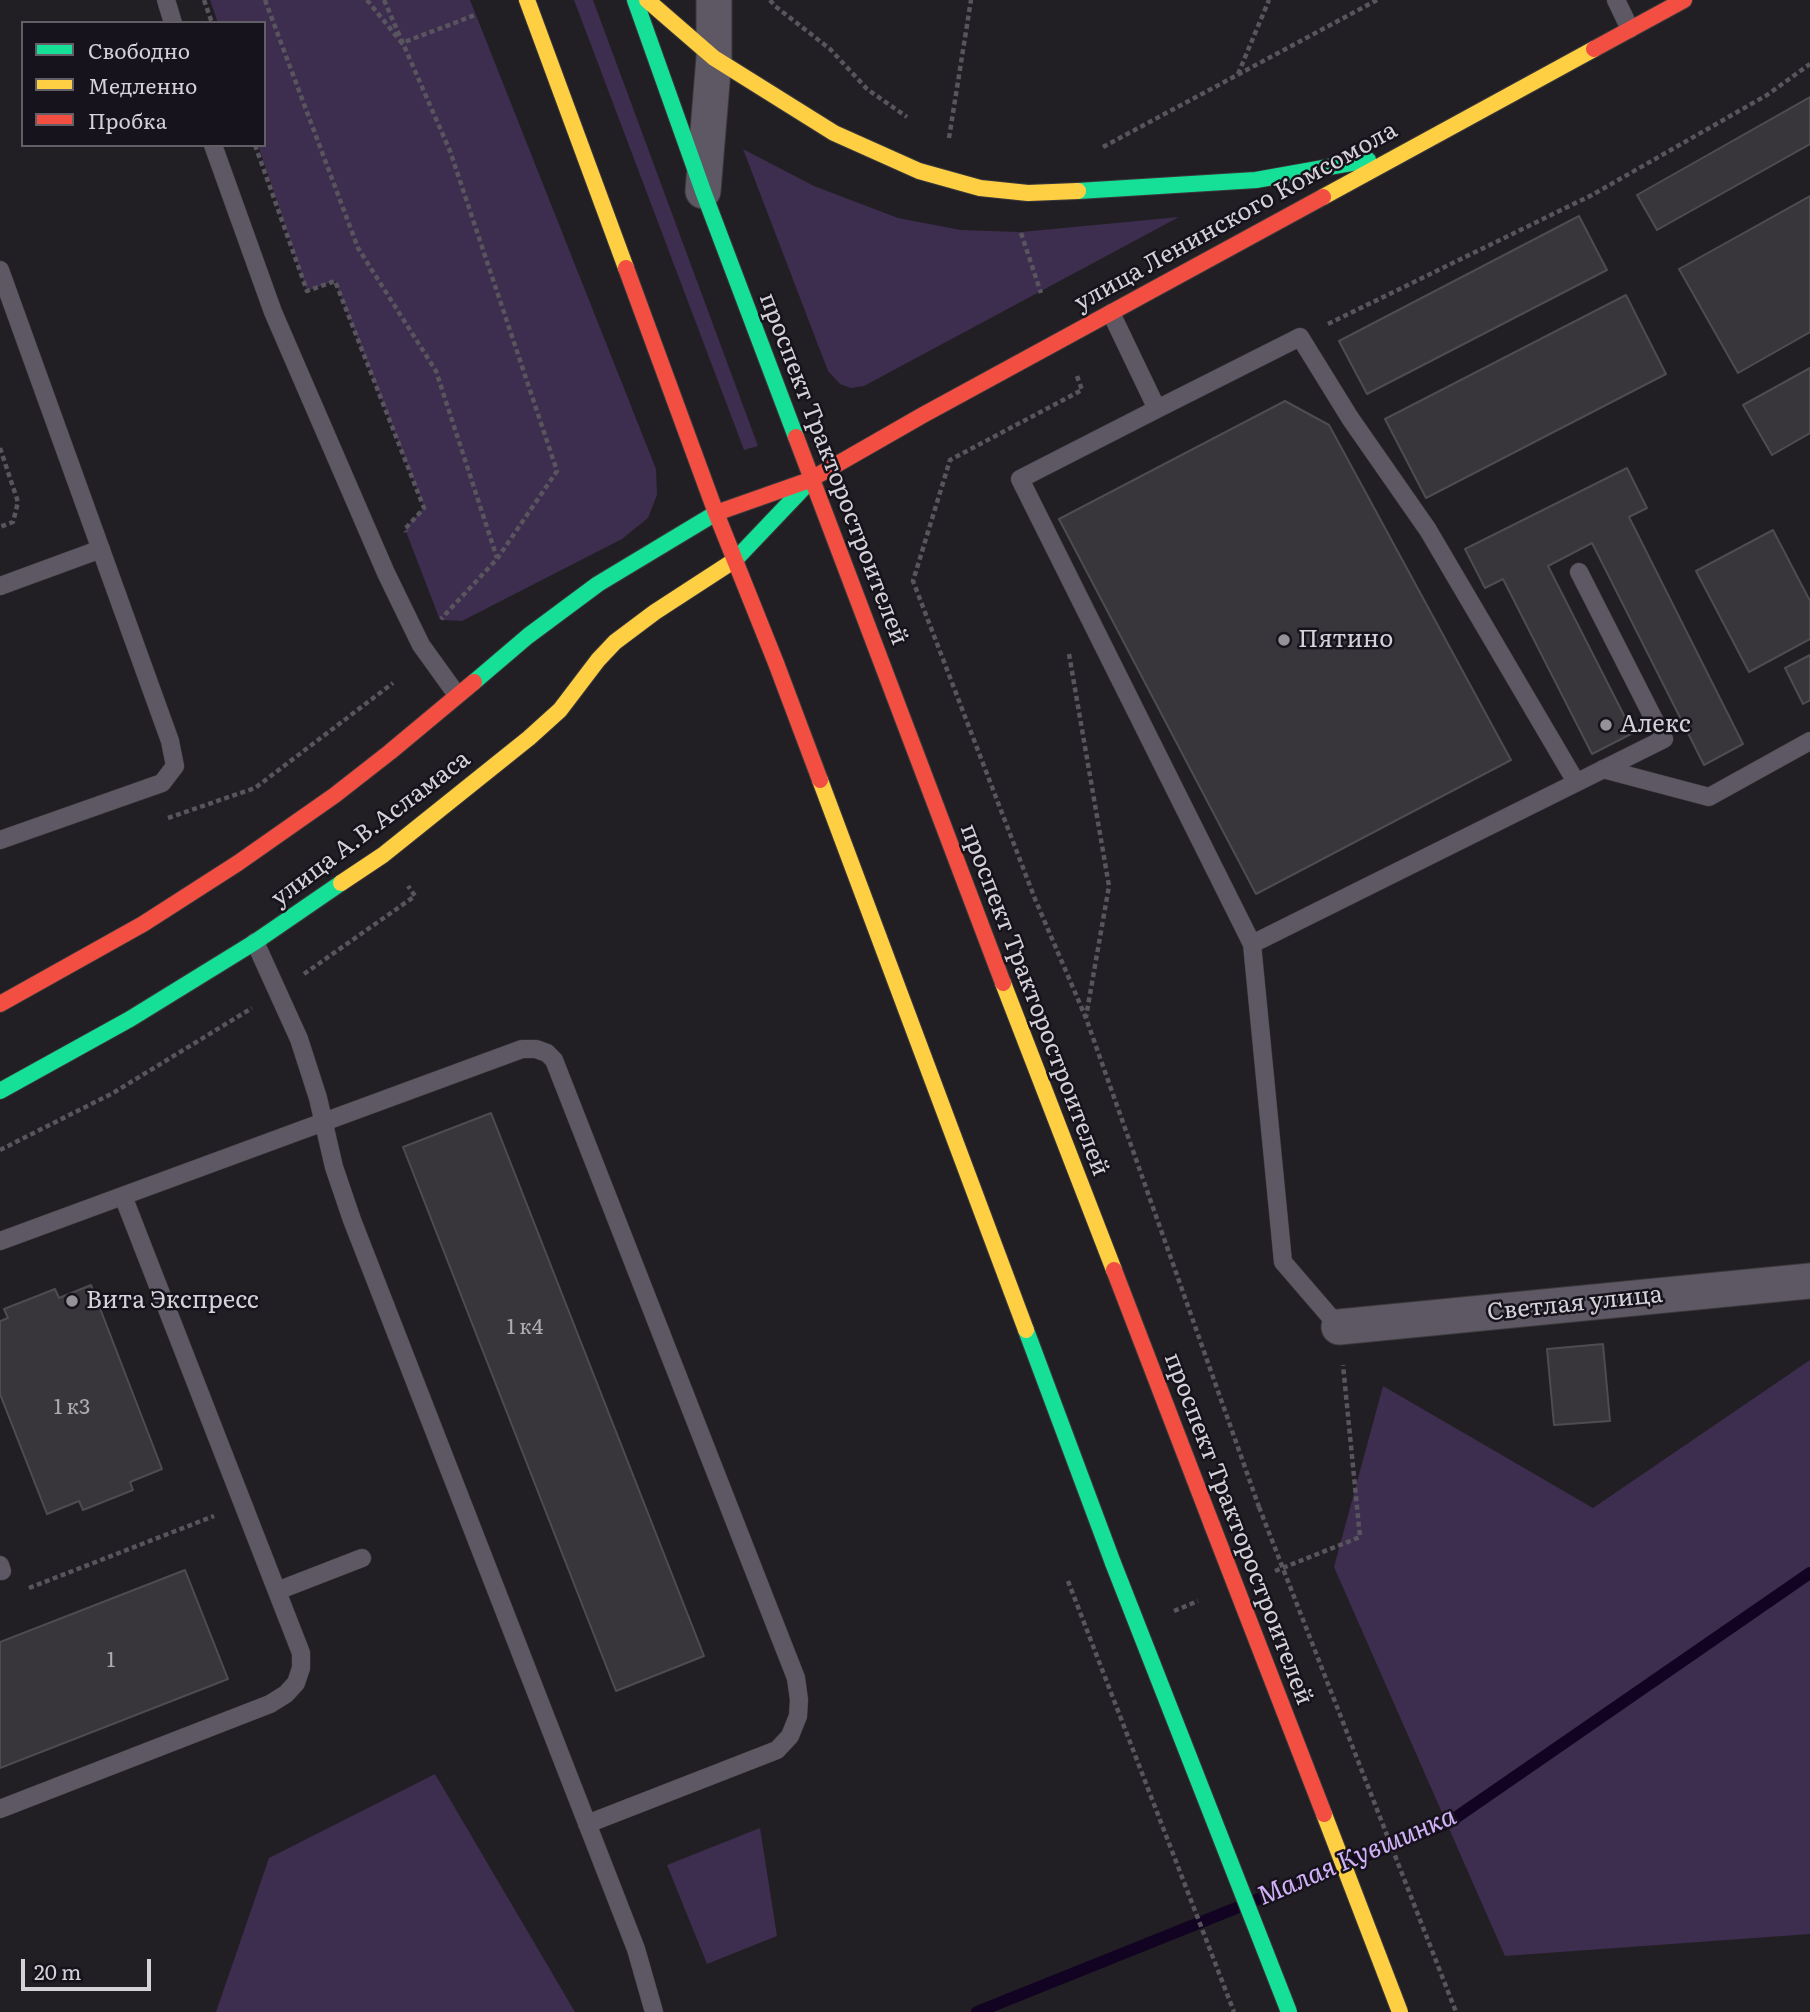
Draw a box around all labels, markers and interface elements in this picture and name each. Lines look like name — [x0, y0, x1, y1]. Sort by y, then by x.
legend — [21, 21, 266, 147]
text: Свободно — [88, 34, 190, 65]
text: Медленно — [88, 69, 197, 100]
text: Пробка — [88, 104, 167, 135]
street label: улица Ленинского Комсомола — [1070, 116, 1402, 318]
street label: проспект Тракторостроителей — [752, 289, 914, 649]
place label: Пятино — [1298, 626, 1393, 654]
marker: Пятино — [1276, 632, 1292, 648]
place label: Алекс — [1620, 711, 1691, 739]
marker: Алекс — [1598, 717, 1614, 733]
street label: улица А.В.Асламаса — [266, 745, 476, 913]
street label: проспект Тракторостроителей — [953, 820, 1115, 1180]
street label: Светлая улица — [1486, 1280, 1664, 1328]
place label: Вита Экспресс — [86, 1287, 259, 1315]
marker: Вита Экспресс — [64, 1293, 80, 1309]
house number: 1 к4 — [507, 1315, 543, 1341]
street label: проспект Тракторостроителей — [1157, 1349, 1319, 1709]
house number: 1 к3 — [54, 1395, 90, 1421]
house number: 1 — [107, 1648, 115, 1674]
water label: Малая Кувшинка — [1253, 1801, 1461, 1913]
scale bar — [24, 1946, 154, 1990]
text: 20 m — [34, 1955, 81, 1986]

